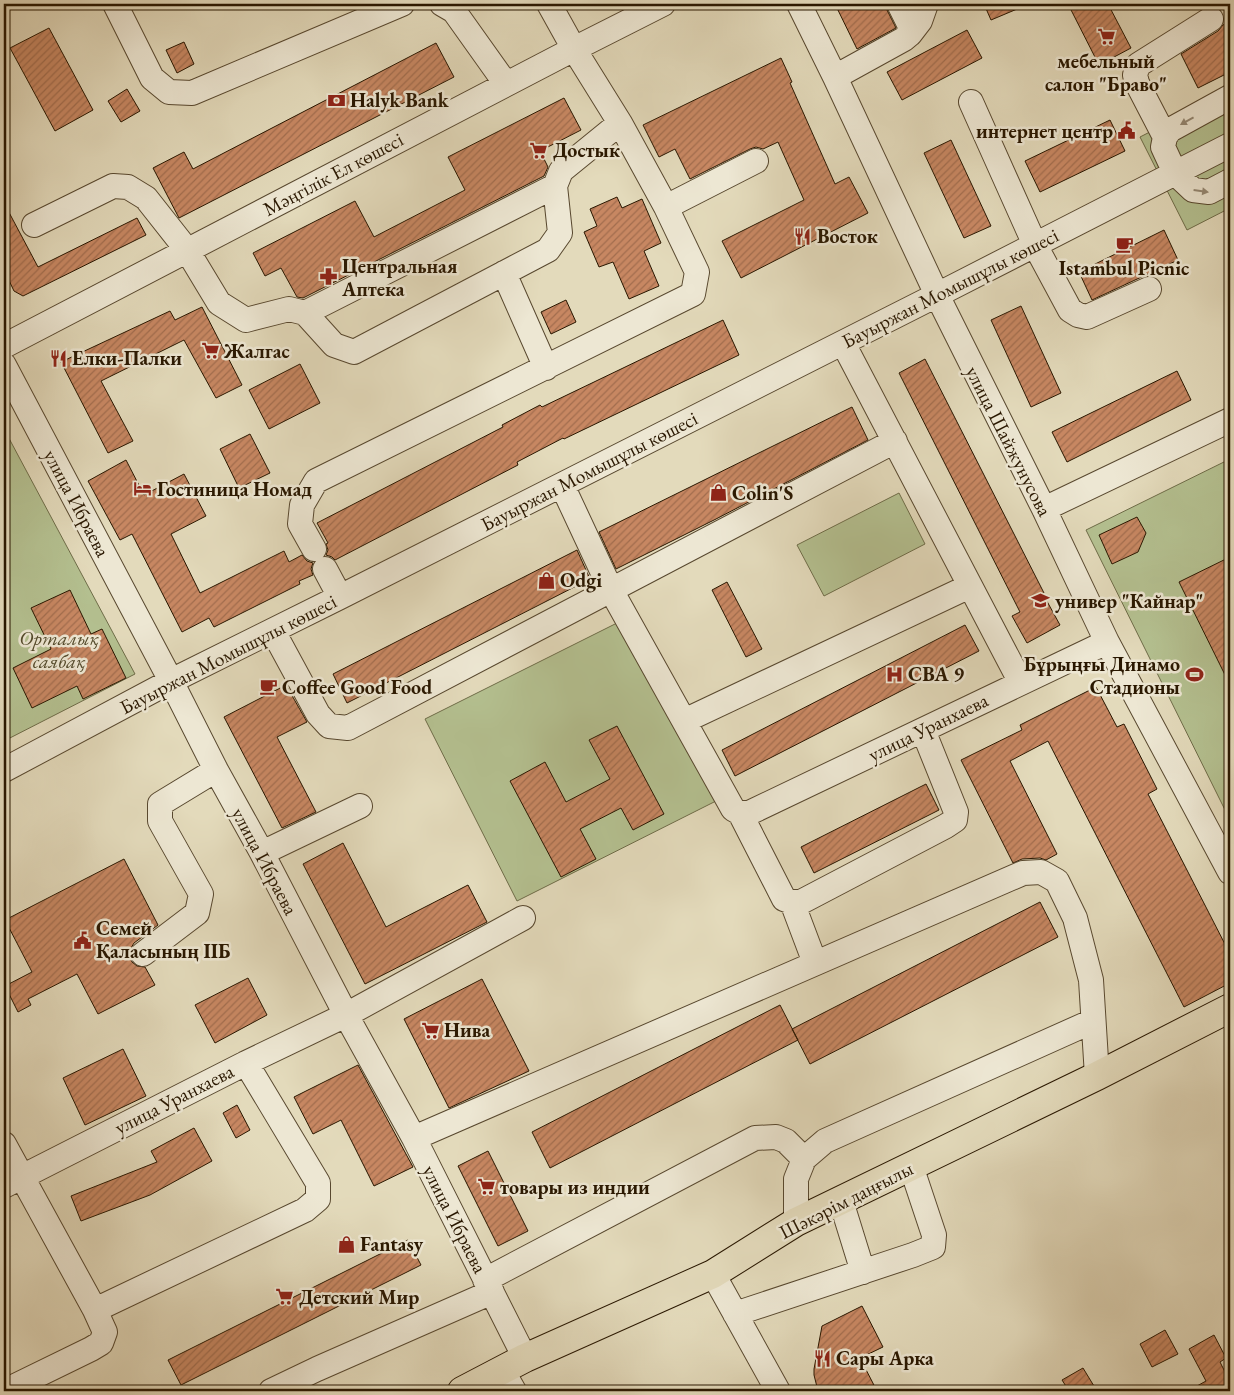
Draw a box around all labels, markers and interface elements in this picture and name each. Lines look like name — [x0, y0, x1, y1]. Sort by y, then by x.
supermarket icon: мебельный салон "Браво" — [1096, 27, 1116, 47]
place label: мебельный салон "Браво" — [1045, 48, 1167, 97]
place label: Halyk Bank — [350, 87, 450, 113]
bank icon: Halyk Bank — [326, 90, 346, 110]
one-way arrow — [1181, 116, 1194, 125]
place label: интернет центр — [976, 118, 1113, 144]
public building icon: интернет центр — [1117, 121, 1137, 141]
street label: Мәңгілік Ел көшесі — [258, 126, 408, 222]
place label: Достык — [553, 137, 620, 163]
supermarket icon: Достык — [529, 140, 549, 160]
one-way arrow — [1193, 187, 1209, 195]
street label: Бауыржан Момышұлы көшесі — [837, 222, 1063, 354]
place label: Восток — [817, 223, 878, 249]
restaurant icon: Восток — [793, 226, 813, 246]
cafe icon: Istambul Picnic — [1114, 234, 1134, 254]
place label: Центральная Аптека — [341, 253, 458, 302]
place label: Istambul Picnic — [1059, 255, 1189, 281]
pharmacy icon: Центральная Аптека — [318, 267, 338, 287]
place label: Жалгас — [223, 338, 290, 364]
supermarket icon: Жалгас — [200, 341, 220, 361]
place label: Елки-Палки — [72, 345, 182, 371]
restaurant icon: Елки-Палки — [48, 348, 68, 368]
street label: улица Шайжунусова — [960, 361, 1058, 521]
street label: Бауыржан Момышұлы көшесі — [476, 405, 702, 537]
street label: улица Ибраева — [38, 445, 116, 561]
place label: Гостиница Номад — [157, 476, 313, 502]
hotel icon: Гостиница Номад — [133, 479, 153, 499]
place label: Colin'S — [732, 480, 794, 506]
shop icon: Colin'S — [708, 483, 728, 503]
place label: Odgi — [560, 567, 602, 593]
shop icon: Odgi — [536, 570, 556, 590]
street label: Бауыржан Момышұлы көшесі — [115, 588, 341, 720]
place label: универ "Кайнар" — [1055, 588, 1204, 614]
school or university icon: универ "Кайнар" — [1031, 591, 1051, 611]
park label: Орталық саябақ — [19, 625, 99, 674]
place label: Бұрыңғы Динамо Стадионы — [1024, 651, 1180, 700]
place label: СВА 9 — [908, 661, 965, 687]
hospital icon: СВА 9 — [884, 664, 904, 684]
sports icon: Бұрыңғы Динамо Стадионы — [1184, 665, 1204, 685]
place label: Coffee Good Food — [282, 674, 432, 700]
cafe icon: Coffee Good Food — [258, 677, 278, 697]
street label: улица Уранхаева — [864, 687, 992, 767]
street label: улица Ибраева — [226, 803, 304, 919]
place label: Семей Қаласының ІІБ — [96, 915, 231, 964]
public building icon: Семей Қаласының ІІБ — [72, 930, 92, 950]
place label: Нива — [444, 1017, 490, 1043]
supermarket icon: Нива — [420, 1020, 440, 1040]
street label: улица Уранхаева — [110, 1058, 238, 1140]
street label: Шәкәрім даңғылы — [775, 1155, 917, 1245]
street label: улица Ибраева — [417, 1160, 493, 1278]
place label: товары из индии — [500, 1174, 650, 1200]
supermarket icon: товары из индии — [476, 1177, 496, 1197]
place label: Fantasy — [360, 1231, 424, 1257]
shop icon: Fantasy — [336, 1234, 356, 1254]
place label: Детский Мир — [299, 1284, 419, 1310]
supermarket icon: Детский Мир — [275, 1287, 295, 1307]
place label: Сары Арка — [836, 1345, 934, 1371]
restaurant icon: Сары Арка — [812, 1348, 832, 1368]

